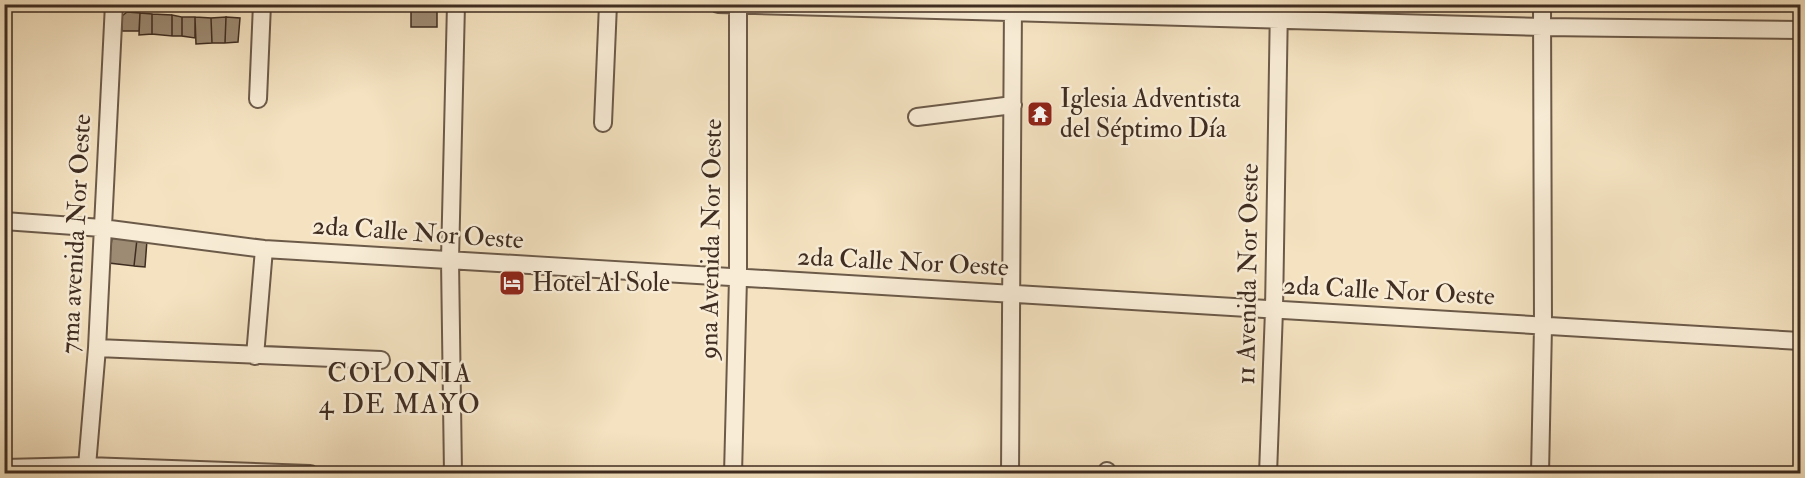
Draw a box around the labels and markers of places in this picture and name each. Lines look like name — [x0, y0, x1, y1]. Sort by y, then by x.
place label: Iglesia Adventista del Séptimo Día — [1060, 83, 1241, 146]
temple icon: Iglesia Adventista del Séptimo Día — [1025, 99, 1055, 129]
place label: Hotel Al Sole — [532, 267, 670, 299]
hotel icon: Hotel Al Sole — [497, 268, 527, 298]

